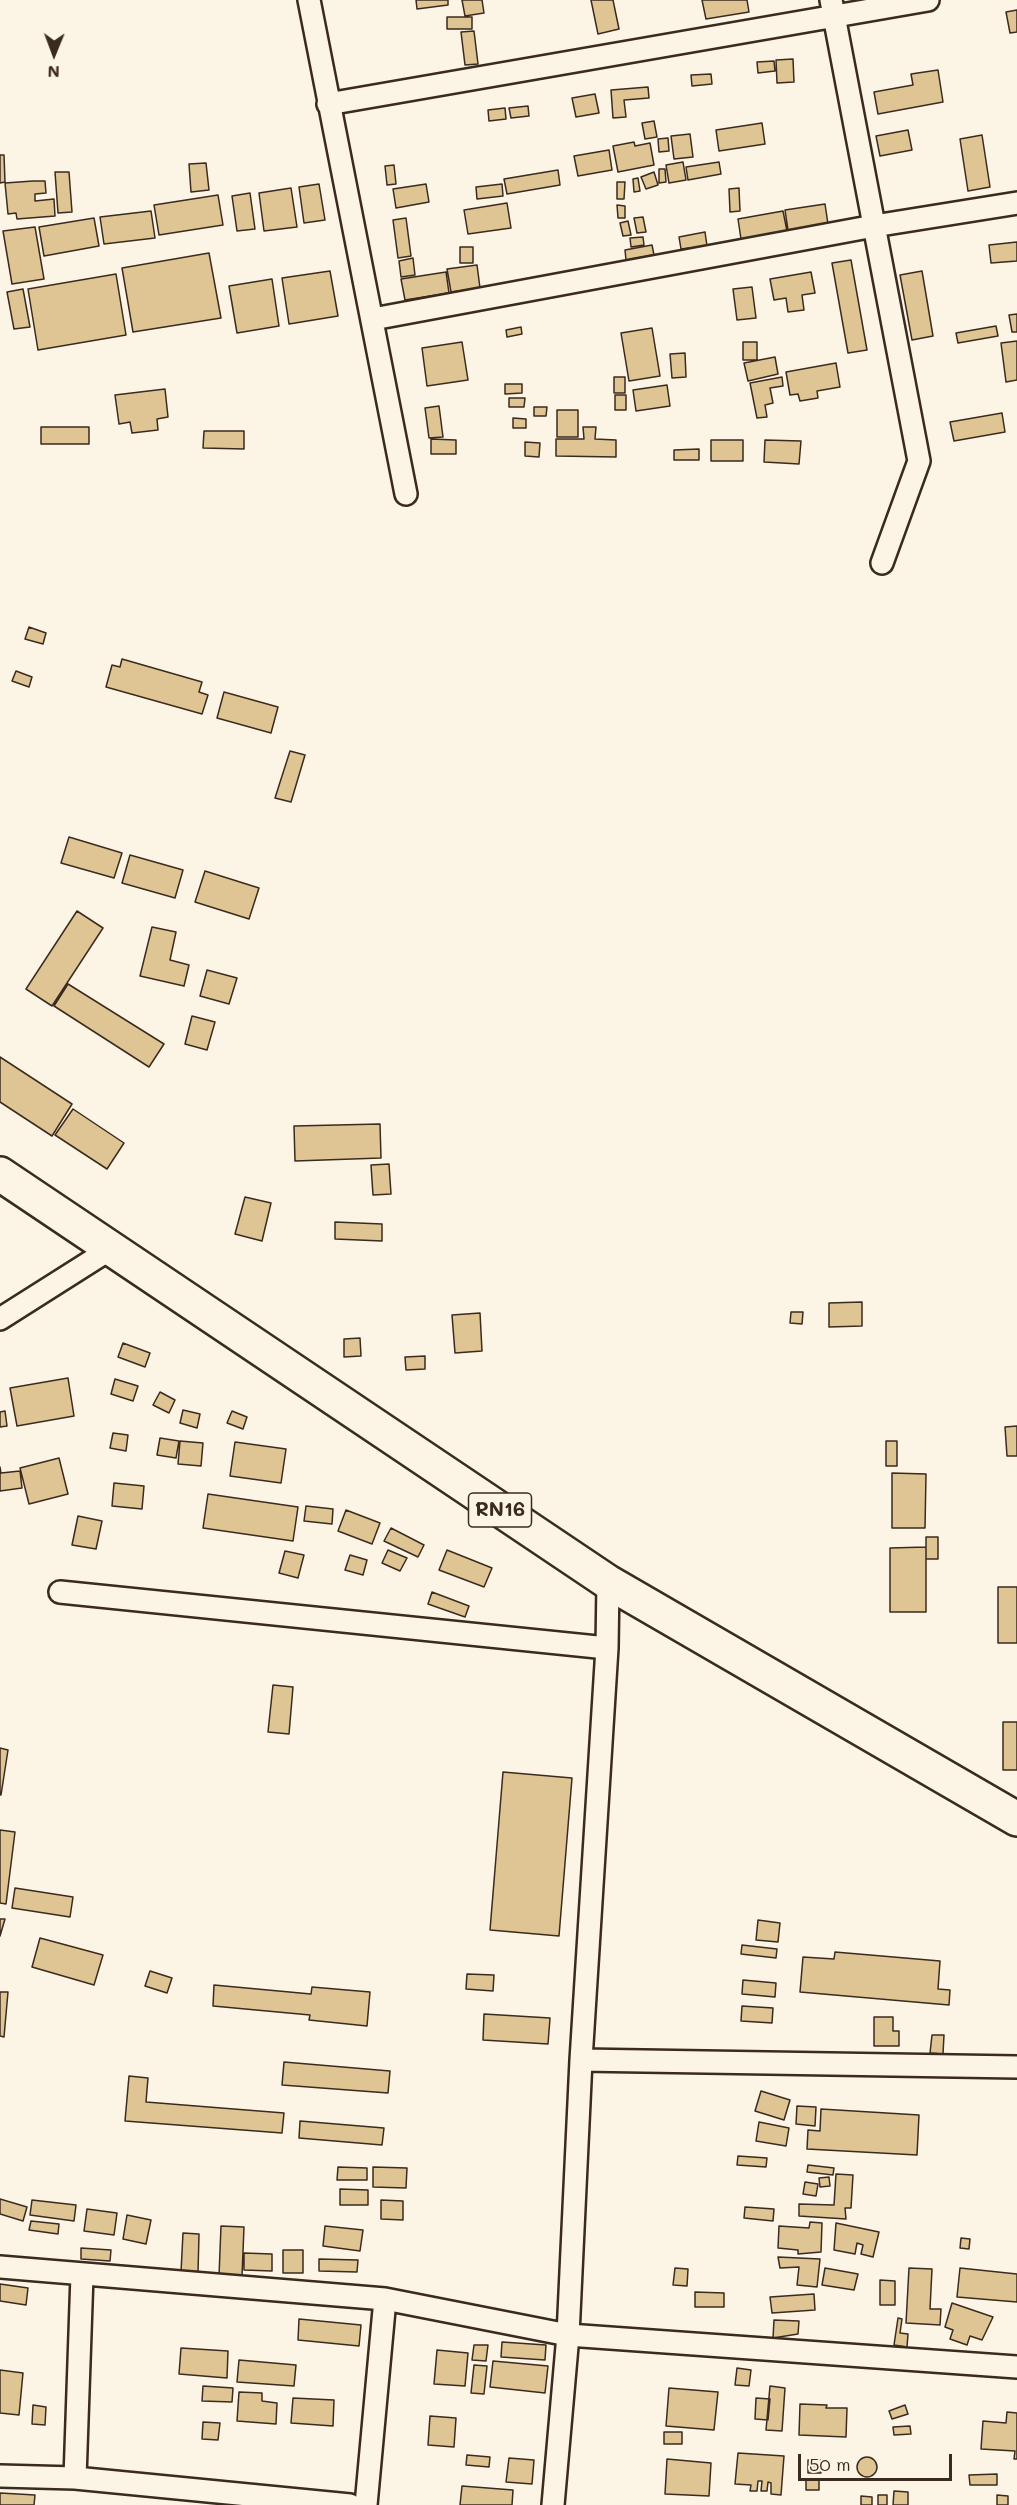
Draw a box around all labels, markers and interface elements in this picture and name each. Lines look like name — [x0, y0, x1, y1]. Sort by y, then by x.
north arrow — [24, 24, 84, 84]
text: N — [47, 62, 60, 83]
road number: RN16 — [468, 1493, 532, 1527]
scale bar — [801, 2442, 956, 2480]
text: 50 m — [809, 2452, 851, 2476]

